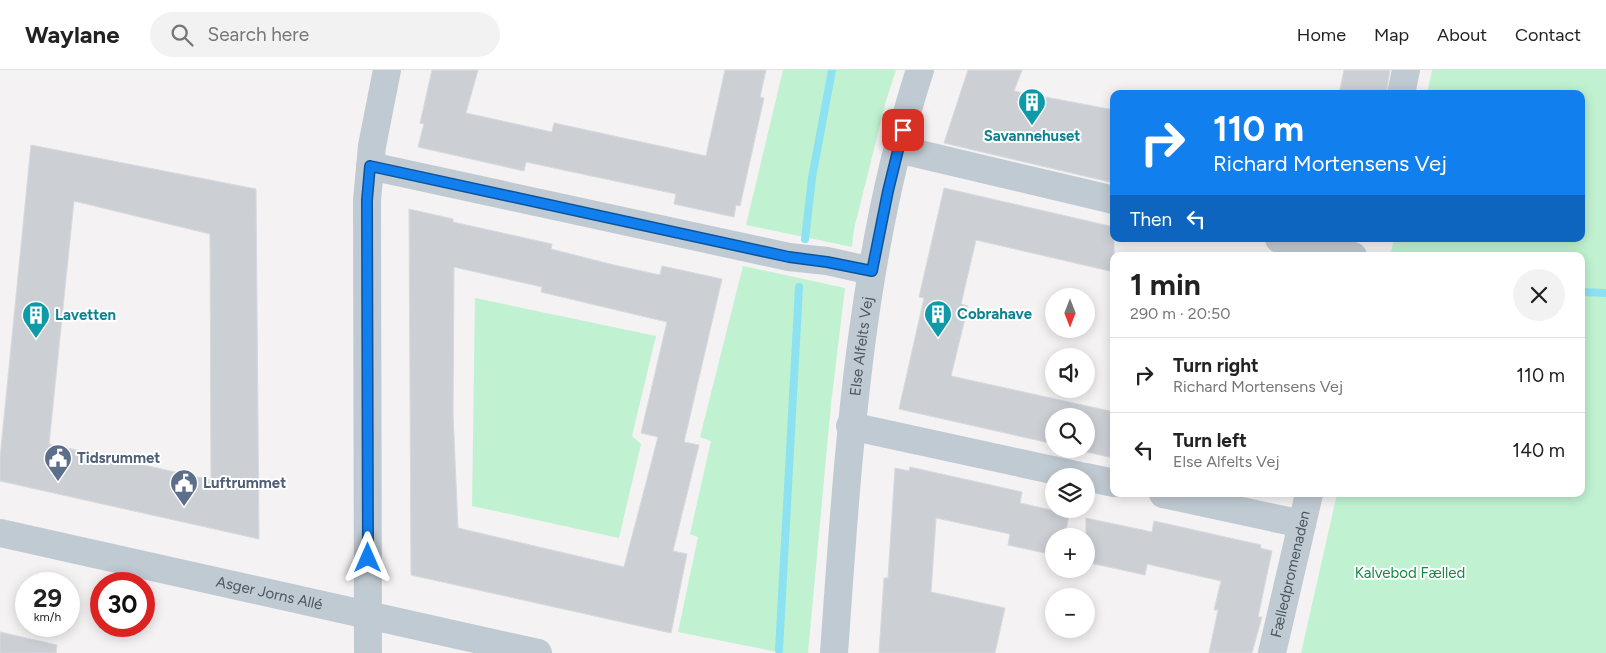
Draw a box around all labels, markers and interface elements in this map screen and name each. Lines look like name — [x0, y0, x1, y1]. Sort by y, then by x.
search box — [150, 12, 500, 57]
text: Waylane — [25, 20, 120, 49]
icon: search — [168, 21, 196, 49]
text: Search here — [208, 23, 309, 46]
text: Home — [1297, 24, 1346, 46]
text: Map — [1374, 24, 1409, 46]
text: About — [1437, 24, 1487, 46]
text: Contact — [1515, 24, 1581, 46]
building icon: Savannehuset — [1017, 87, 1047, 126]
text: 110 m — [1213, 108, 1304, 150]
pin — [882, 109, 924, 151]
icon: right — [1130, 110, 1195, 175]
icon: arrive — [889, 116, 917, 144]
place label: Savannehuset — [984, 127, 1080, 145]
text: Richard Mortensens Vej — [1213, 150, 1447, 177]
icon: left — [1182, 205, 1210, 233]
text: Then — [1130, 208, 1172, 231]
text: 1 min — [1130, 266, 1201, 303]
button: close — [1513, 269, 1565, 321]
north arrow — [1045, 288, 1095, 338]
map controls — [1045, 288, 1095, 638]
street label: Else Alfelts Vej — [846, 295, 877, 397]
building icon: Cobrahave — [923, 299, 953, 338]
building icon: Lavetten — [21, 300, 51, 339]
text: 290 m · 20:50 — [1130, 304, 1231, 323]
place label: Cobrahave — [957, 305, 1033, 323]
place label: Lavetten — [55, 306, 116, 324]
button: sound — [1045, 348, 1095, 398]
text: Turn right — [1173, 354, 1259, 377]
icon: right — [1130, 361, 1158, 389]
text: 110 m — [1516, 364, 1565, 387]
text: Richard Mortensens Vej — [1173, 377, 1343, 396]
button: search — [1045, 408, 1095, 458]
text: Turn left — [1173, 429, 1247, 452]
icon: left — [1130, 436, 1158, 464]
text: 140 m — [1512, 439, 1565, 462]
public building icon: Tidsrummet — [43, 443, 73, 482]
place label: Tidsrummet — [77, 449, 160, 467]
text: Else Alfelts Vej — [1173, 452, 1280, 471]
public building icon: Luftrummet — [169, 468, 199, 507]
button: layers — [1045, 468, 1095, 518]
place label: Luftrummet — [203, 474, 286, 492]
street label: Fælledpromenaden — [1267, 509, 1314, 639]
button: + — [1045, 528, 1095, 578]
position arrow — [341, 531, 393, 583]
park label: Kalvebod Fælled — [1355, 564, 1465, 582]
speed limit sign: 30 — [90, 572, 155, 637]
street label: Asger Jorns Allé — [214, 572, 324, 614]
text: 29 — [33, 583, 62, 613]
button: − — [1045, 588, 1095, 638]
text: km/h — [34, 610, 61, 624]

